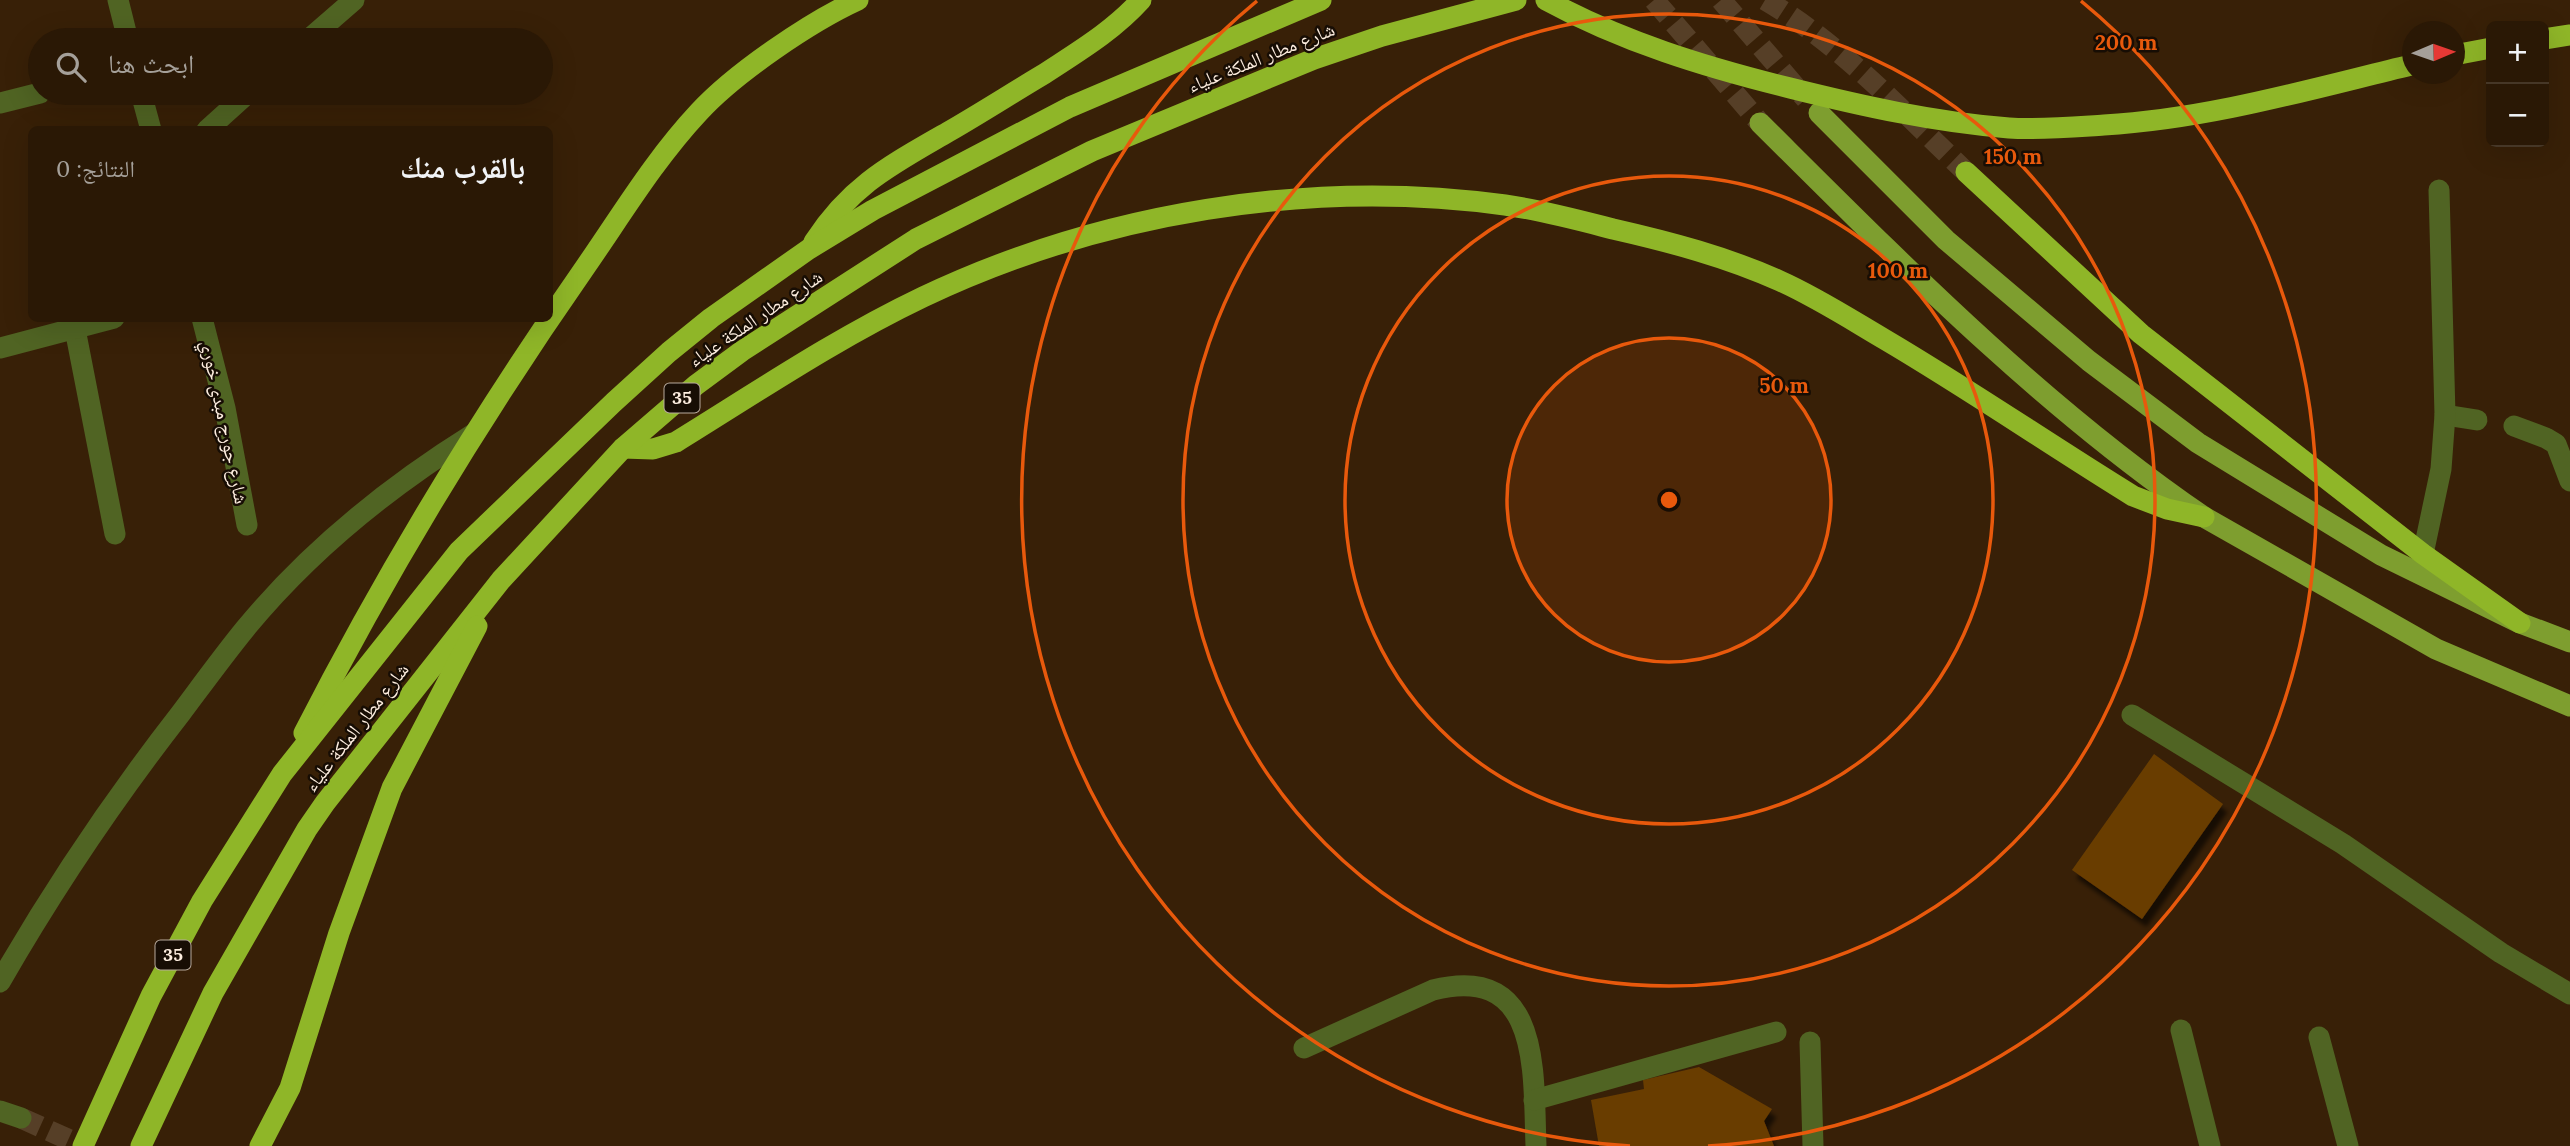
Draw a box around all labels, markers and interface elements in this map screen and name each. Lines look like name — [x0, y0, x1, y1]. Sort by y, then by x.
street label: شارع مطار الملكة علياء — [1184, 17, 1338, 97]
north arrow — [2402, 21, 2465, 84]
map controls — [2486, 21, 2549, 147]
button: + — [2486, 21, 2549, 84]
search box — [28, 28, 553, 105]
text: 200 m — [2095, 29, 2157, 56]
text: ابحث هنا — [108, 47, 194, 80]
icon: search — [52, 48, 90, 86]
button: − — [2486, 84, 2549, 147]
text: 150 m — [1984, 143, 2042, 170]
text: بالقرب منك — [400, 148, 525, 186]
text: النتائج: 0 — [56, 154, 135, 183]
text: 100 m — [1868, 257, 1928, 284]
street label: شارع مطار الملكة علياء — [683, 264, 827, 372]
street label: شارع جورج مبدى خوري — [192, 338, 254, 507]
text: 50 m — [1759, 372, 1809, 399]
road number: 35 — [664, 384, 700, 412]
centre of rings — [1657, 488, 1681, 512]
street label: شارع مطار الملكة علياء — [298, 658, 414, 796]
road number: 35 — [156, 940, 190, 970]

